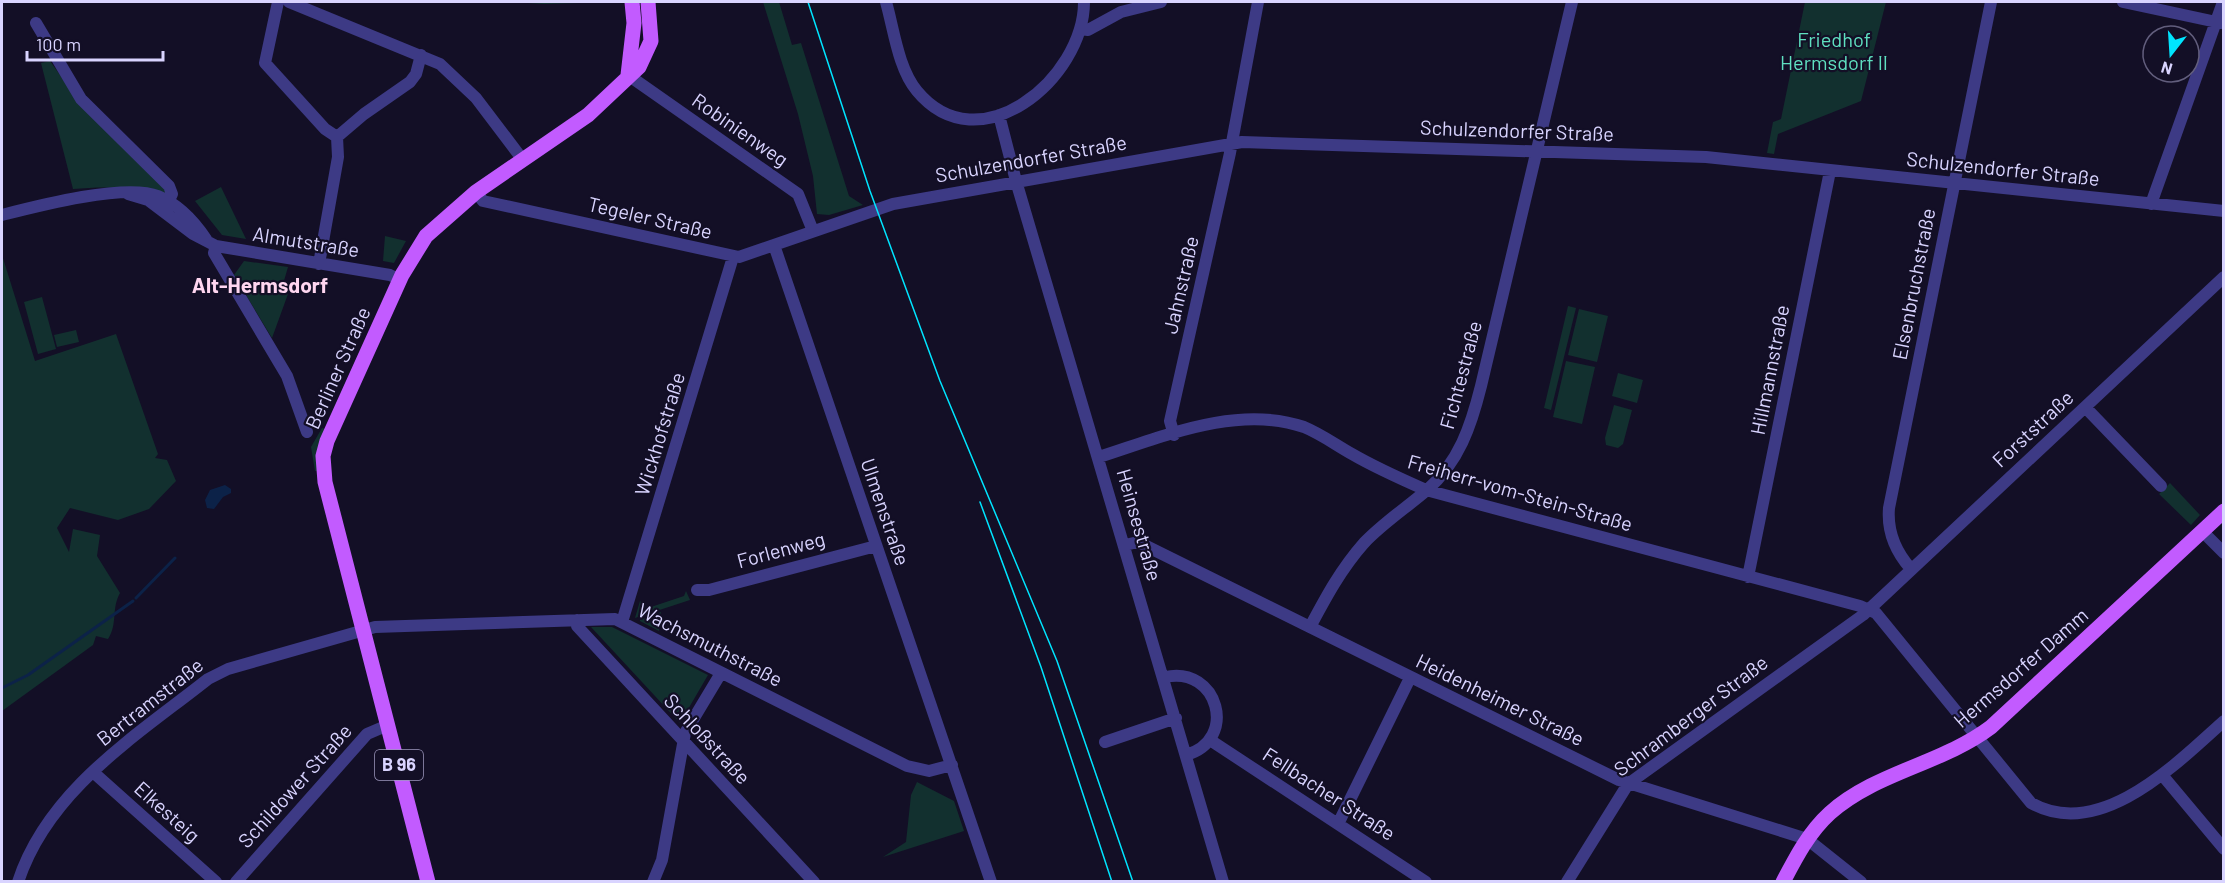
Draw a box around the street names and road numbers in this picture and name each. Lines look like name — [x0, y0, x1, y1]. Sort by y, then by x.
street label: Robinienweg — [688, 87, 793, 171]
street label: Schulzendorfer Straße — [1420, 115, 1614, 145]
street label: Schulzendorfer Straße — [933, 129, 1128, 187]
street label: Schulzendorfer Straße — [1905, 146, 2101, 190]
street label: Tegeler Straße — [586, 191, 715, 243]
street label: Elsenbruchstraße — [1887, 206, 1939, 362]
street label: Almutstraße — [251, 221, 361, 261]
street label: Jahnstraße — [1157, 234, 1203, 336]
street label: Berliner Straße — [299, 303, 375, 432]
street label: Hillmannstraße — [1745, 303, 1793, 437]
street label: Fichtestraße — [1434, 318, 1486, 432]
street label: Wickhofstraße — [629, 369, 689, 498]
street label: Forststraße — [1987, 385, 2078, 472]
street label: Freiherr-vom-Stein-Straße — [1405, 448, 1635, 536]
street label: Ulmenstraße — [856, 455, 915, 568]
street label: Heinsestraße — [1112, 466, 1167, 584]
street label: Forlenweg — [734, 526, 827, 572]
street label: Wachsmuthstraße — [634, 597, 787, 691]
street label: Hermsdorfer Damm — [1948, 602, 2092, 732]
street label: Heidenheimer Straße — [1412, 648, 1588, 750]
street label: Schramberger Straße — [1609, 650, 1772, 781]
street label: Bertramstraße — [91, 652, 207, 750]
street label: Schloßstraße — [660, 688, 756, 789]
street label: Schildower Straße — [232, 719, 356, 852]
street label: Fellbacher Straße — [1259, 741, 1400, 845]
road number: B 96 — [375, 750, 423, 780]
street label: Elkesteig — [130, 776, 205, 847]

